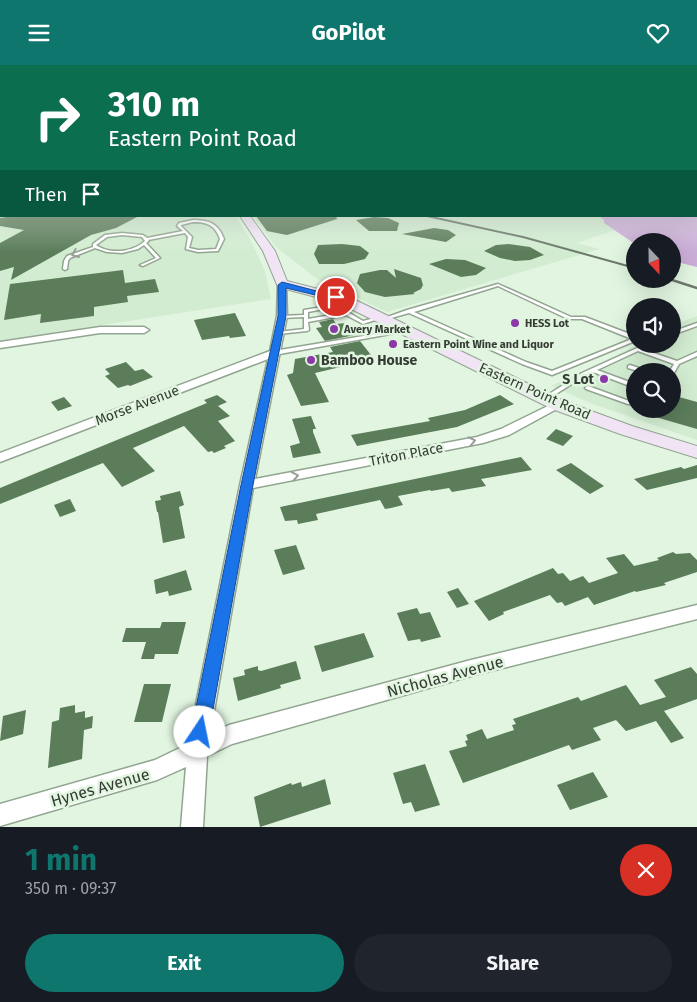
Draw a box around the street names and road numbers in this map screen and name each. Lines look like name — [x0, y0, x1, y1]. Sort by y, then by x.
street label: Eastern Point Road — [476, 359, 593, 424]
street label: Morse Avenue — [93, 382, 182, 429]
street label: Triton Place — [368, 439, 444, 470]
street label: Nicholas Avenue — [385, 652, 505, 701]
street label: Hynes Avenue — [49, 764, 152, 811]

